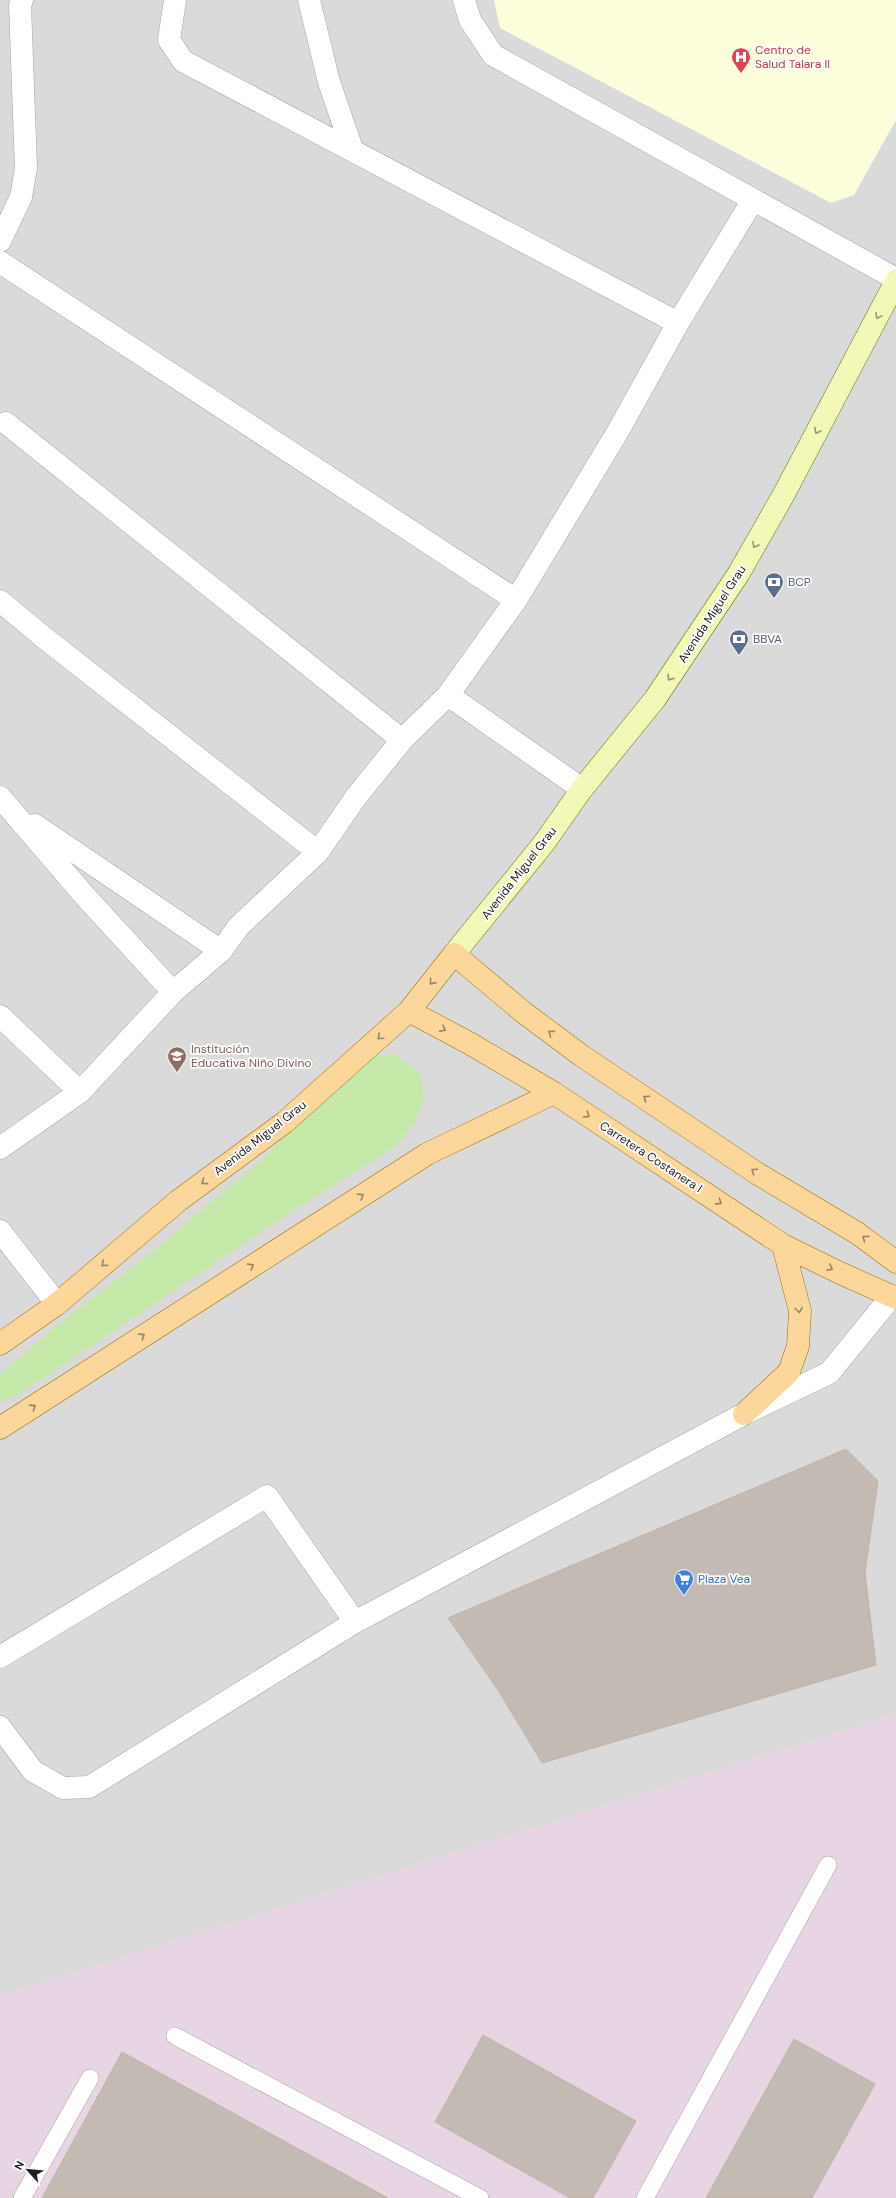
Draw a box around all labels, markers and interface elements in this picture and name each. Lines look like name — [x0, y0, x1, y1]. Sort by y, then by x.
place label: Centro de Salud Talara II — [755, 42, 830, 72]
hospital icon: Centro de Salud Talara II — [730, 46, 752, 74]
one-way arrow — [875, 312, 882, 319]
one-way arrow — [814, 427, 822, 434]
one-way arrow — [752, 541, 759, 548]
street label: Avenida Miguel Grau — [674, 562, 750, 666]
bank icon: BCP — [763, 571, 785, 599]
place label: BCP — [788, 574, 811, 590]
bank icon: BBVA — [728, 628, 750, 656]
place label: BBVA — [753, 631, 782, 647]
one-way arrow — [667, 674, 674, 681]
street label: Avenida Miguel Grau — [478, 823, 560, 923]
one-way arrow — [429, 978, 436, 985]
one-way arrow — [439, 1024, 446, 1032]
one-way arrow — [548, 1030, 555, 1037]
one-way arrow — [377, 1032, 385, 1039]
place label: Institución Educativa Niño Divino — [191, 1041, 311, 1071]
school or university icon: Institución Educativa Niño Divino — [166, 1045, 188, 1073]
one-way arrow — [643, 1096, 650, 1103]
street label: Avenida Miguel Grau — [210, 1097, 310, 1179]
one-way arrow — [583, 1110, 590, 1118]
street label: Carretera Costanera I — [597, 1118, 705, 1196]
one-way arrow — [751, 1169, 758, 1176]
one-way arrow — [202, 1177, 209, 1184]
one-way arrow — [357, 1193, 364, 1201]
one-way arrow — [714, 1197, 721, 1204]
one-way arrow — [862, 1236, 869, 1243]
one-way arrow — [101, 1260, 108, 1267]
one-way arrow — [247, 1263, 254, 1271]
one-way arrow — [826, 1264, 833, 1271]
one-way arrow — [794, 1307, 803, 1313]
one-way arrow — [138, 1334, 145, 1341]
one-way arrow — [29, 1404, 36, 1412]
supermarket icon: Plaza Vea — [673, 1568, 695, 1596]
place label: Plaza Vea — [698, 1571, 750, 1587]
north arrow — [8, 2150, 48, 2190]
text: N — [11, 2159, 27, 2172]

